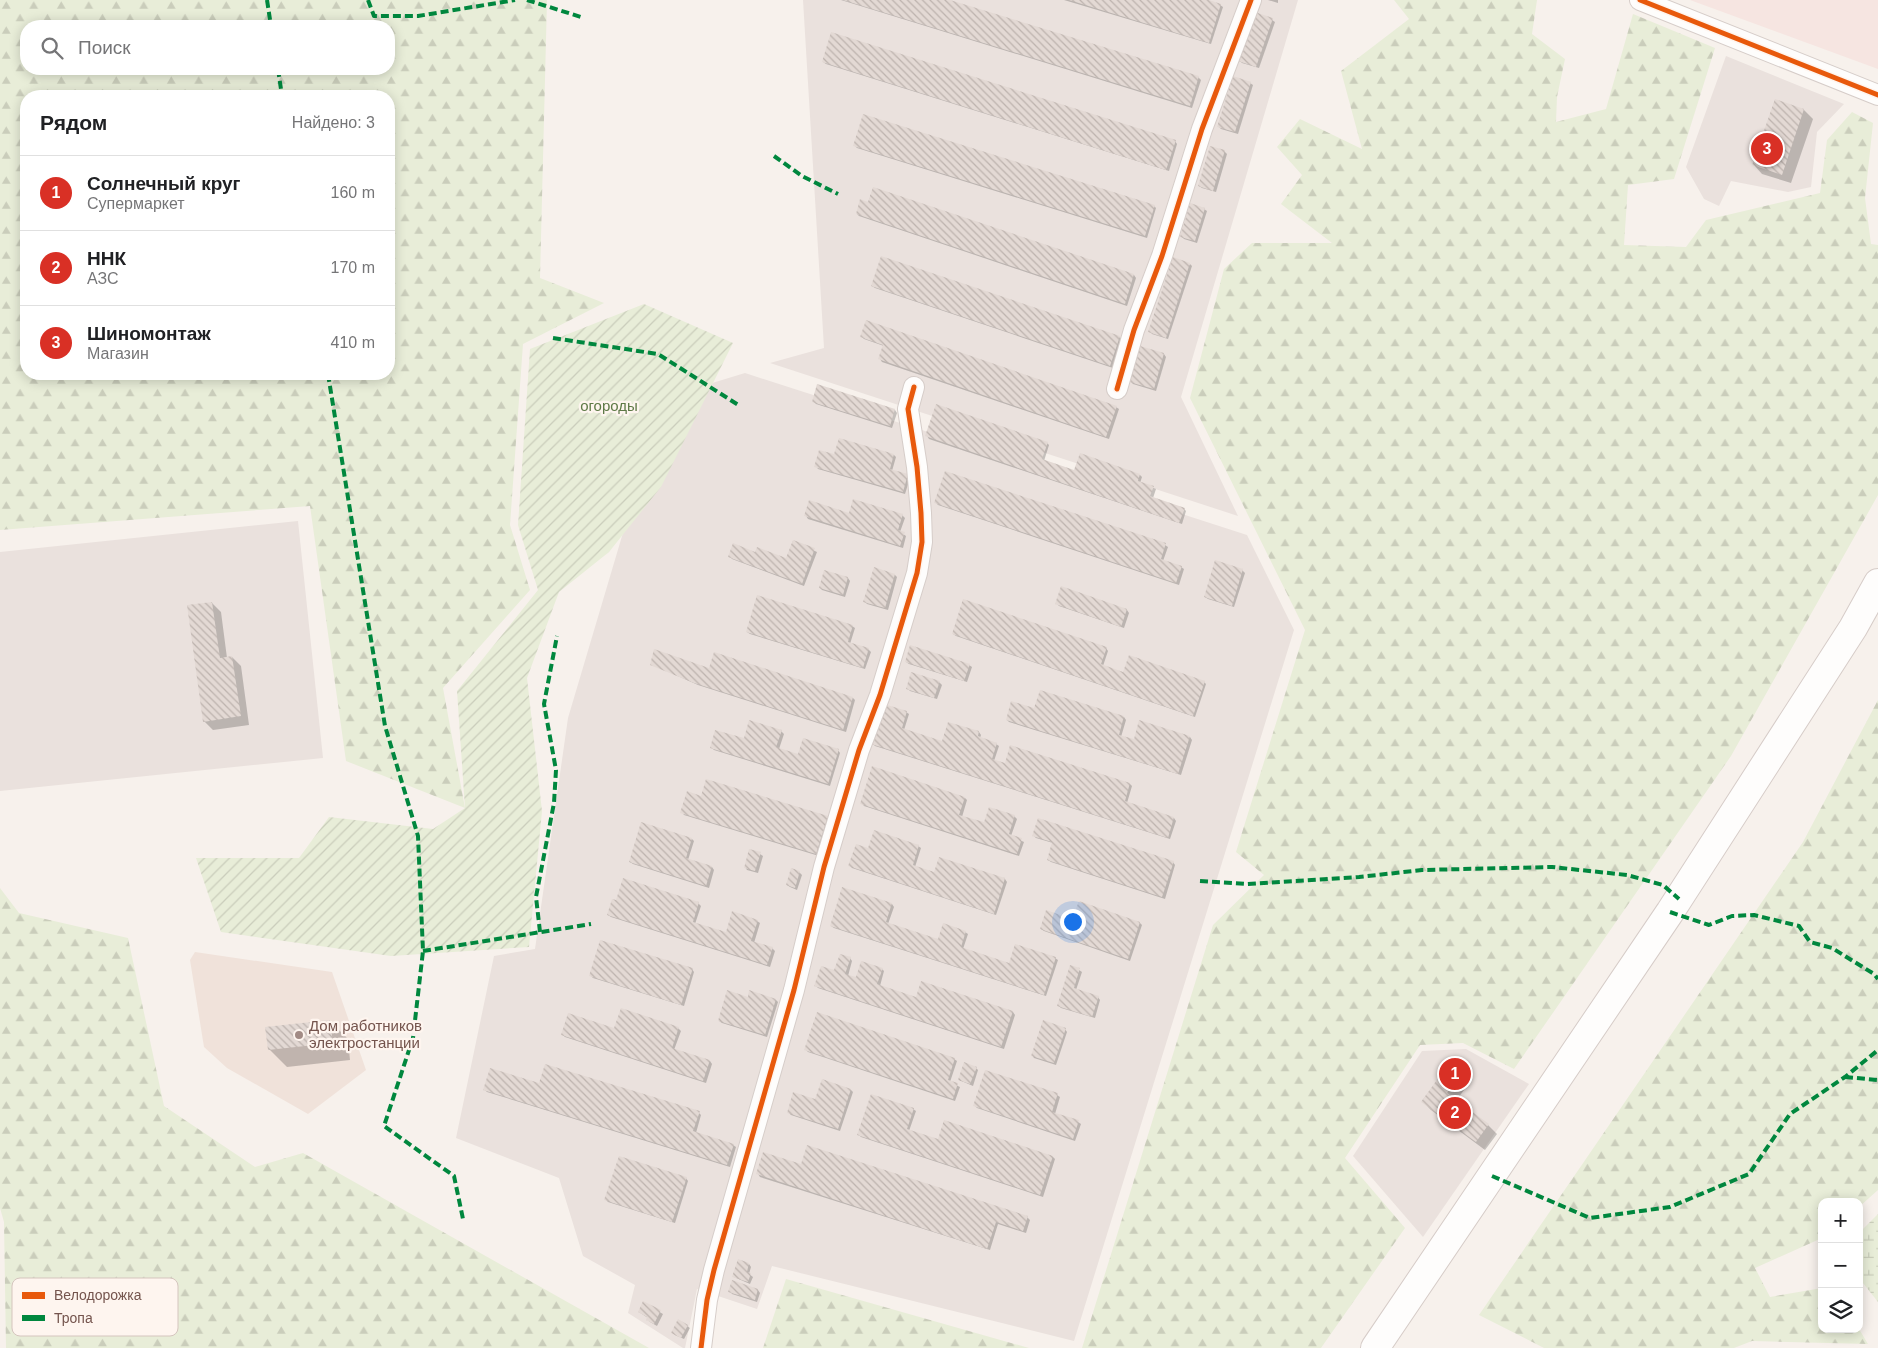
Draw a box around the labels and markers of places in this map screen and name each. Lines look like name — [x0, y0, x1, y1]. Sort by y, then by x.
pin: 3 — [1751, 130, 1783, 168]
place label: Дом работников электростанции — [309, 1017, 422, 1051]
marker: Дом работников электростанции — [293, 1029, 305, 1041]
pin: 1 — [1439, 1055, 1471, 1093]
pin: 2 — [1439, 1094, 1471, 1132]

